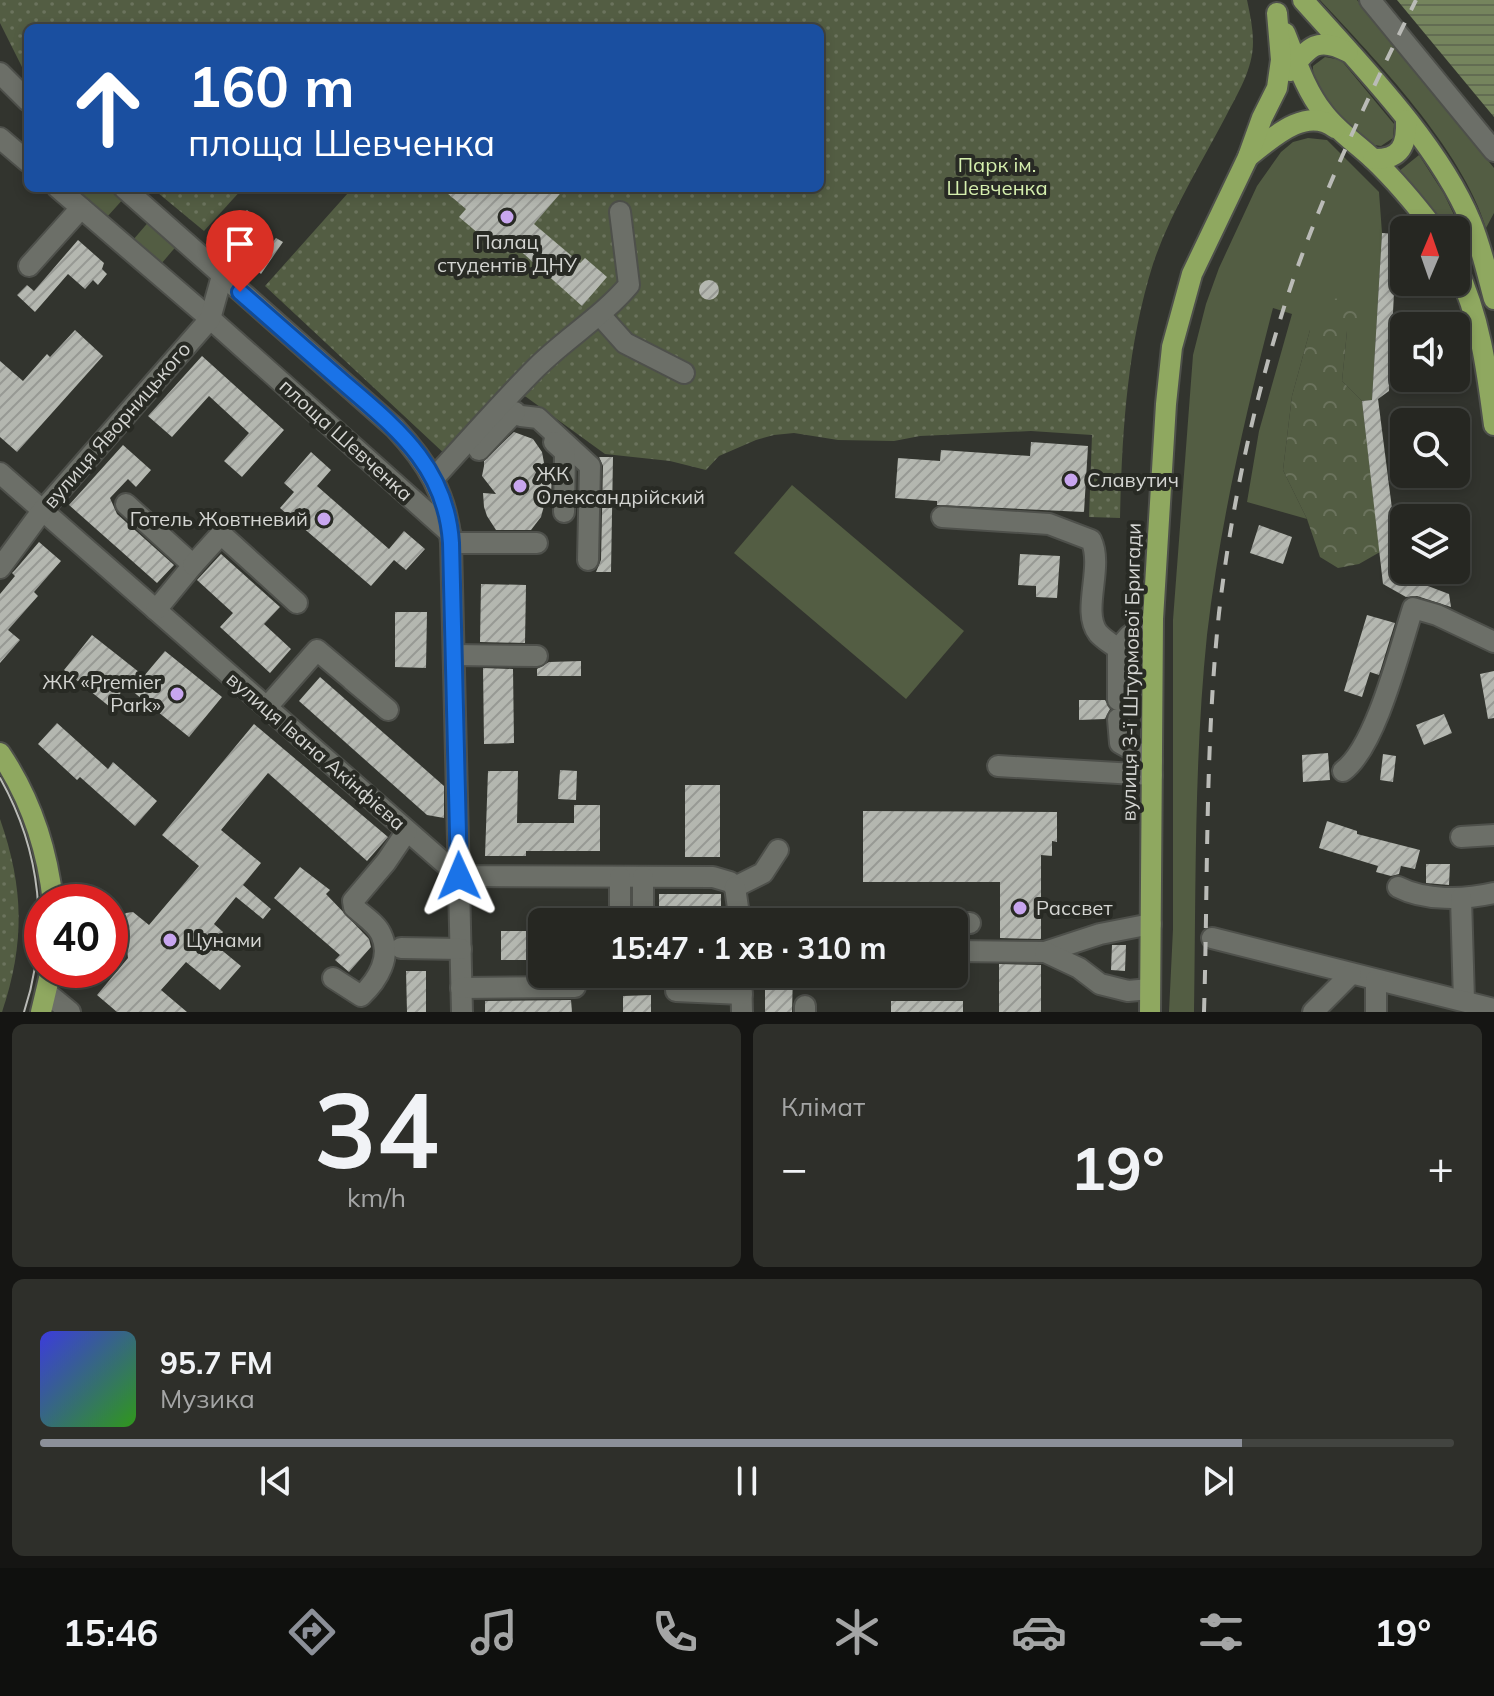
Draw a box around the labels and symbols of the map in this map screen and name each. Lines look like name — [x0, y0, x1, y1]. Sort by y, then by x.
park label: Парк iм. Шевченка — [946, 152, 1048, 200]
marker: Палац студентів ДНУ — [498, 208, 516, 226]
pin — [206, 210, 274, 292]
north arrow — [1390, 216, 1470, 296]
place label: Палац студентів ДНУ — [437, 229, 578, 277]
street label: вулиця Яворницького — [38, 336, 196, 513]
street label: площа Шевченка — [275, 373, 418, 506]
place label: ЖК Олександрійский — [536, 461, 705, 509]
place label: Славутич — [1087, 467, 1179, 492]
marker: Славутич — [1062, 471, 1080, 489]
marker: ЖК Олександрійский — [511, 477, 529, 495]
place label: Готель Жовтневий — [130, 506, 308, 531]
marker: Готель Жовтневий — [315, 510, 333, 528]
street label: вулиця 3-ї Штурмової Бригади — [1115, 522, 1146, 822]
street label: вулиця Івана Акінфієва — [222, 666, 411, 835]
place label: ЖК «Premier Park» — [43, 669, 162, 717]
marker: ЖК «Premier Park» — [168, 685, 186, 703]
position arrow — [417, 834, 501, 918]
speed limit sign: 40 — [24, 884, 128, 988]
place label: Рассвет — [1036, 895, 1113, 920]
marker: Рассвет — [1011, 899, 1029, 917]
place label: Цунами — [186, 927, 262, 952]
marker: Цунами — [161, 931, 179, 949]

